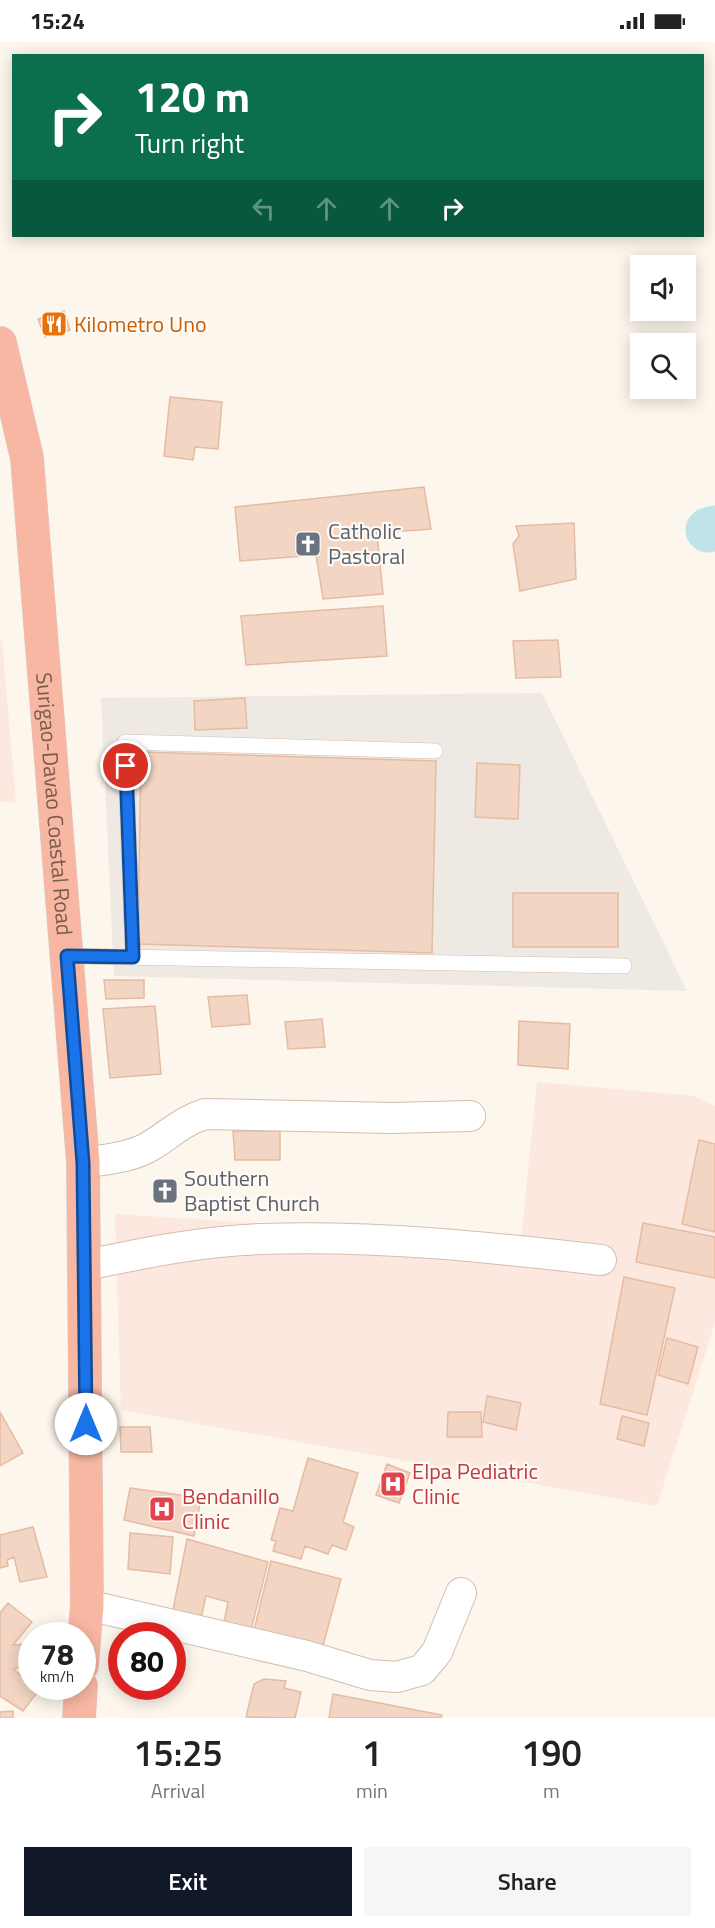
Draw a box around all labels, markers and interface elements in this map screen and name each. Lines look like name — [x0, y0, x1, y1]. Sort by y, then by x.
text: 15:24 — [30, 4, 85, 38]
text: 120 m — [135, 64, 250, 128]
icon: right — [36, 78, 114, 156]
text: Turn right — [135, 122, 244, 163]
icon: left — [247, 192, 280, 225]
icon: ahead — [310, 192, 343, 225]
icon: ahead — [373, 192, 406, 225]
icon: right — [436, 192, 469, 225]
map controls — [630, 255, 696, 399]
button: sound — [630, 255, 696, 321]
place label: Kilometro Uno — [74, 307, 207, 341]
restaurant icon: Kilometro Uno — [39, 309, 69, 339]
button: search — [630, 333, 696, 399]
place label: Catholic Pastoral — [328, 514, 405, 573]
church icon: Catholic Pastoral — [293, 529, 323, 559]
street label: Surigao-Davao Coastal Road — [27, 671, 82, 937]
pin — [100, 740, 151, 791]
icon: arrive — [109, 749, 142, 782]
place label: Southern Baptist Church — [184, 1161, 320, 1220]
church icon: Southern Baptist Church — [150, 1176, 180, 1206]
position arrow — [54, 1392, 118, 1456]
place label: Elpa Pediatric Clinic — [412, 1454, 538, 1513]
hospital icon: Elpa Pediatric Clinic — [378, 1469, 408, 1499]
place label: Bendanillo Clinic — [182, 1479, 280, 1538]
hospital icon: Bendanillo Clinic — [147, 1494, 177, 1524]
speed limit sign: 80 — [108, 1622, 186, 1700]
text: 78 — [40, 1631, 74, 1677]
text: km/h — [40, 1665, 74, 1688]
text: 15:25 — [133, 1725, 223, 1780]
text: 1 — [362, 1725, 382, 1780]
text: 190 — [521, 1725, 582, 1780]
text: Arrival — [151, 1775, 205, 1806]
text: min — [356, 1775, 388, 1806]
text: m — [543, 1775, 560, 1806]
button: Exit — [24, 1847, 352, 1916]
button: Share — [364, 1847, 691, 1916]

